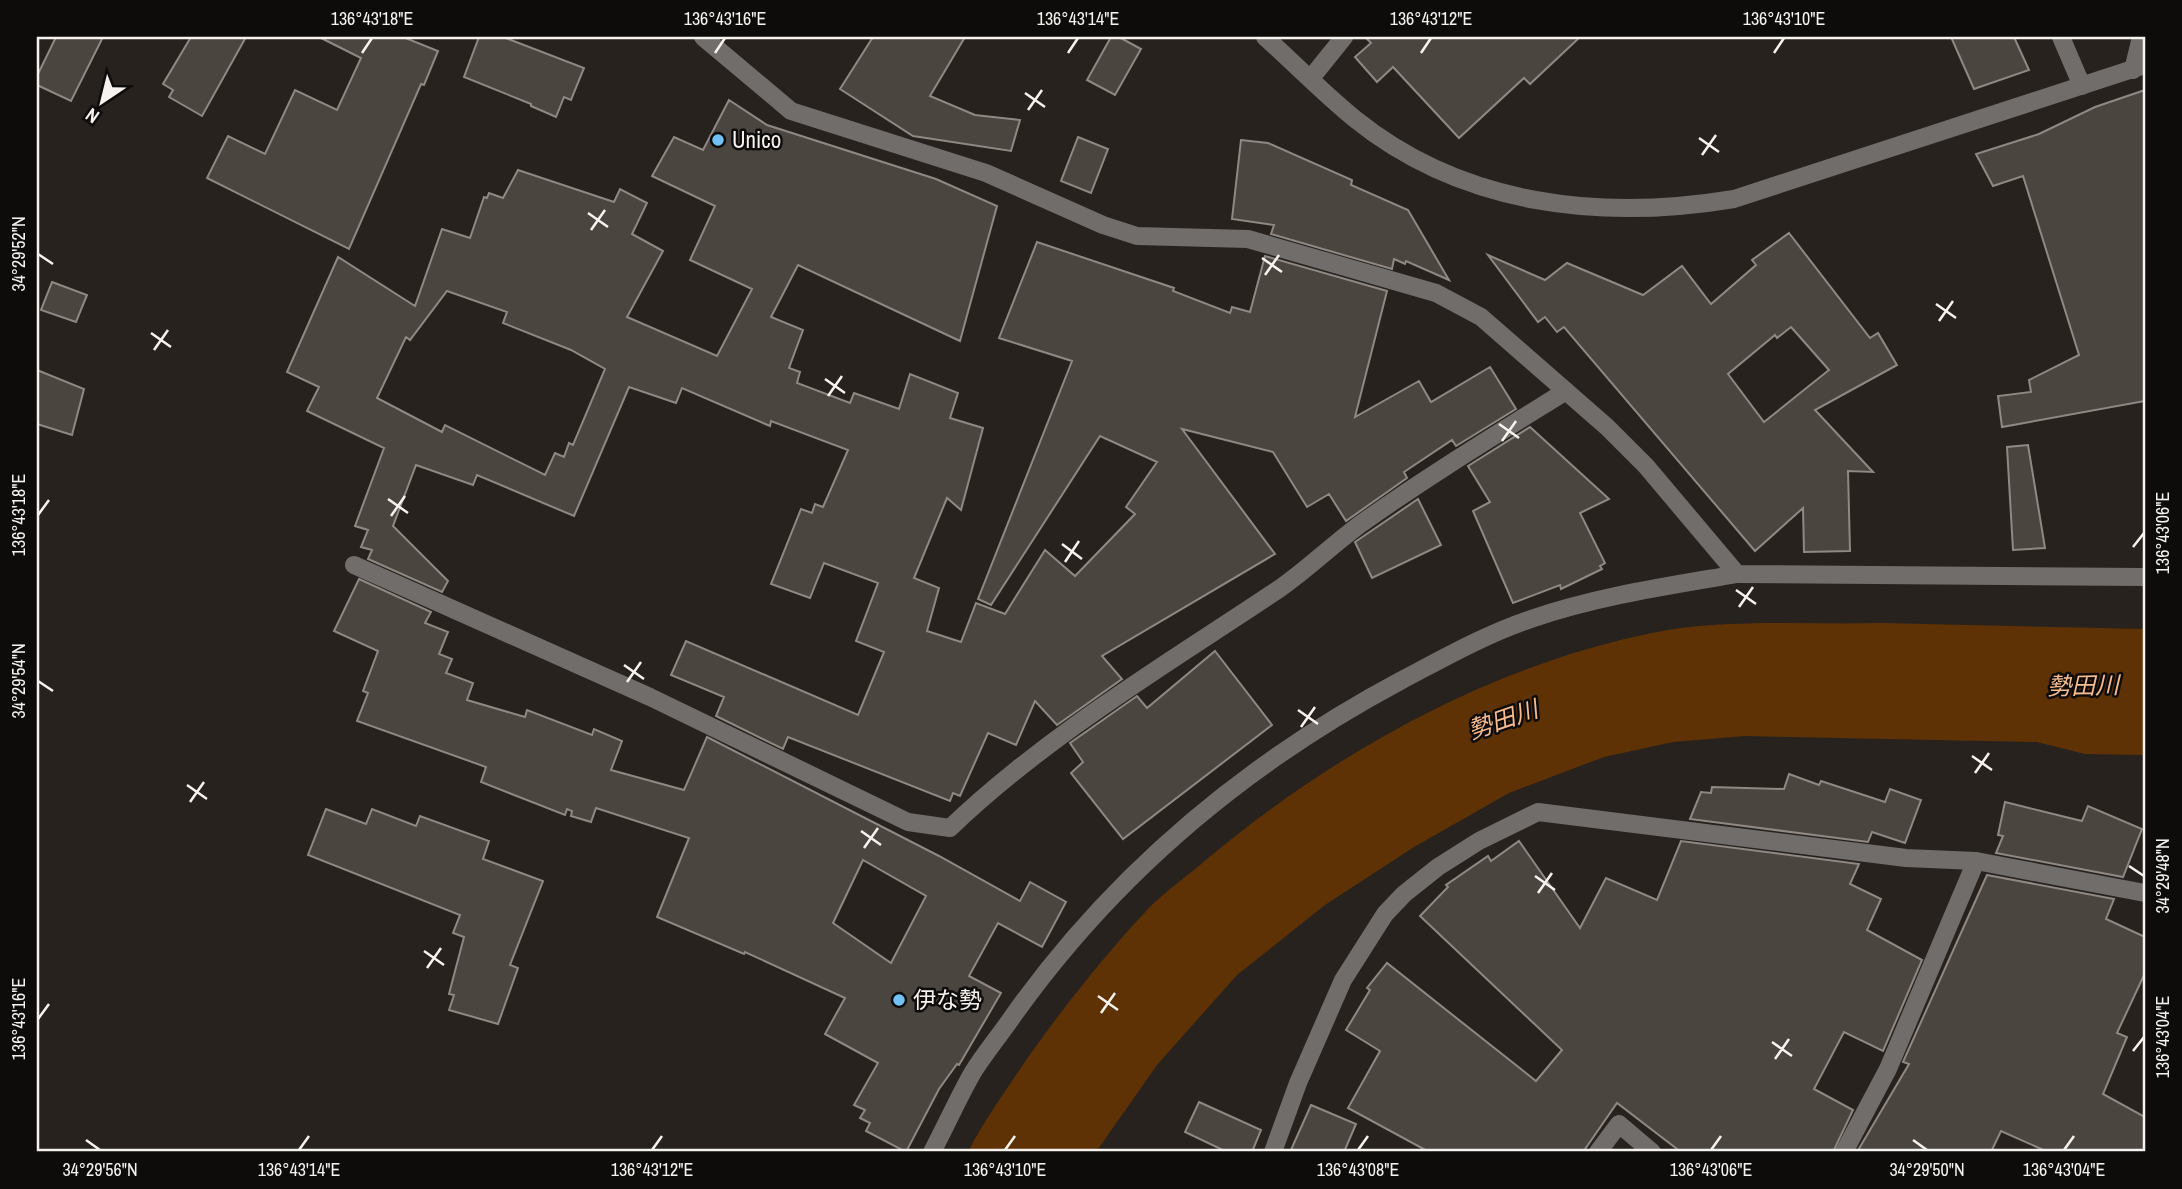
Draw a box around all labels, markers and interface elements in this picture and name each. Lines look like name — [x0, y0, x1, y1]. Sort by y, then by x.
text: 136°43'18"E — [331, 6, 413, 31]
text: 136°43'16"E — [684, 6, 766, 31]
text: 136°43'14"E — [1037, 6, 1119, 31]
text: 136°43'12"E — [1390, 6, 1472, 31]
text: 136°43'10"E — [1743, 6, 1825, 31]
north arrow — [66, 66, 136, 136]
text: N — [80, 102, 104, 130]
place label: Unico — [732, 124, 781, 155]
marker: Unico — [710, 132, 726, 148]
text: 34°29'52"N — [6, 216, 31, 292]
text: 136°43'18"E — [6, 474, 31, 556]
text: 136°43'06"E — [2150, 492, 2175, 574]
text: 34°29'54"N — [6, 643, 31, 719]
water label: 勢田川 — [2047, 668, 2122, 702]
water label: 勢田川 — [1463, 691, 1545, 746]
text: 34°29'48"N — [2150, 838, 2175, 914]
text: 136°43'16"E — [6, 978, 31, 1060]
place label: 伊な勢 — [913, 984, 982, 1015]
marker: 伊な勢 — [891, 992, 907, 1008]
text: 136°43'04"E — [2150, 996, 2175, 1078]
text: 34°29'56"N — [62, 1157, 138, 1182]
text: 136°43'14"E — [258, 1157, 340, 1182]
text: 136°43'12"E — [611, 1157, 693, 1182]
text: 136°43'10"E — [964, 1157, 1046, 1182]
text: 136°43'08"E — [1317, 1157, 1399, 1182]
text: 136°43'06"E — [1670, 1157, 1752, 1182]
text: 34°29'50"N — [1889, 1157, 1965, 1182]
text: 136°43'04"E — [2023, 1157, 2105, 1182]

